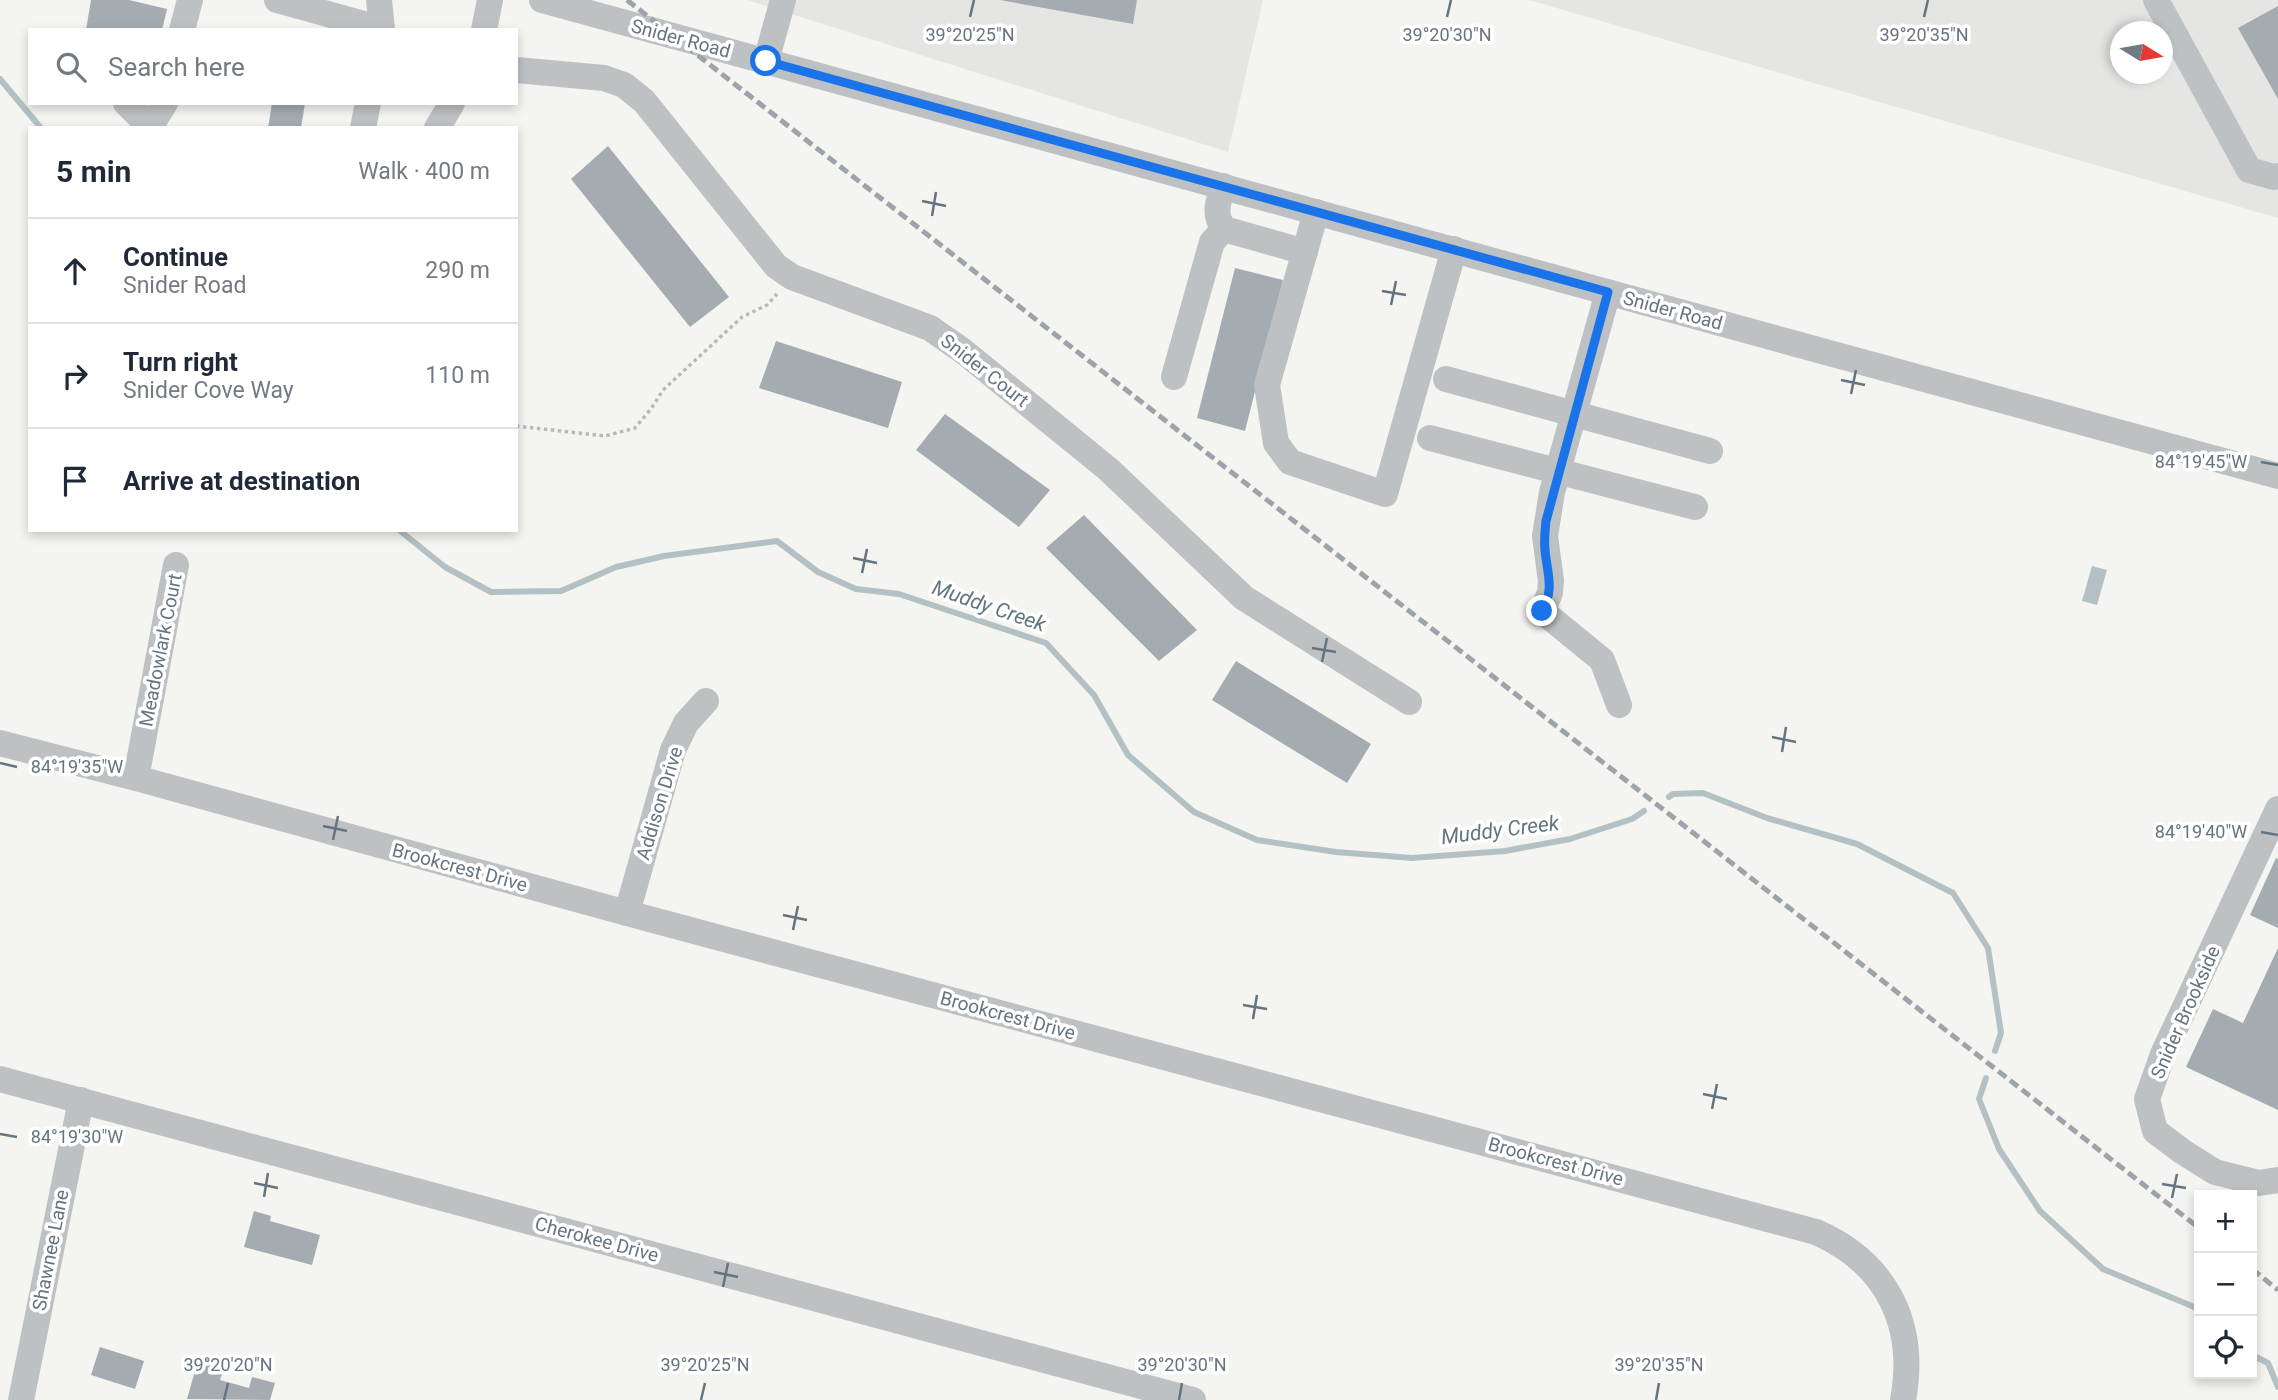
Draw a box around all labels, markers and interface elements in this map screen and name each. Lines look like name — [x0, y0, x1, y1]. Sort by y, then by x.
street label: Snider Road — [629, 14, 733, 63]
north arrow — [2110, 21, 2173, 84]
text: 39°20'25"N — [925, 24, 1015, 45]
text: 39°20'30"N — [1402, 24, 1492, 45]
text: 39°20'35"N — [1879, 24, 1969, 45]
search box — [28, 28, 518, 105]
route start — [750, 45, 781, 76]
icon: search — [52, 48, 90, 86]
text: Search here — [108, 52, 245, 82]
text: 5 min — [56, 154, 131, 189]
text: Walk · 400 m — [358, 158, 490, 185]
text: Continue — [123, 242, 228, 272]
icon: ahead — [56, 252, 94, 290]
text: 290 m — [425, 257, 490, 284]
text: Snider Road — [123, 272, 246, 299]
street label: Snider Road — [1621, 286, 1725, 335]
street label: Snider Court — [936, 329, 1033, 412]
text: Turn right — [123, 347, 238, 377]
icon: right — [56, 357, 94, 395]
text: 110 m — [425, 362, 490, 389]
text: Snider Cove Way — [123, 377, 294, 404]
text: 84°19'45"W — [2155, 451, 2247, 472]
icon: arrive — [56, 462, 94, 500]
text: Arrive at destination — [123, 466, 360, 496]
street label: Meadowlark Court — [134, 572, 187, 729]
water label: Muddy Creek — [929, 575, 1050, 637]
route end — [1526, 595, 1557, 626]
street label: Addison Drive — [631, 744, 688, 862]
text: 84°19'35"W — [31, 756, 123, 777]
water label: Muddy Creek — [1440, 811, 1561, 849]
text: 84°19'40"W — [2155, 821, 2247, 842]
street label: Brookcrest Drive — [390, 838, 530, 897]
street label: Snider Brookside — [2146, 942, 2225, 1082]
street label: Brookcrest Drive — [938, 986, 1078, 1045]
text: 84°19'30"W — [31, 1126, 123, 1147]
street label: Brookcrest Drive — [1486, 1132, 1626, 1191]
street label: Shawnee Lane — [27, 1188, 74, 1313]
map controls — [2194, 1190, 2257, 1379]
button: + — [2194, 1190, 2257, 1253]
street label: Cherokee Drive — [533, 1212, 661, 1267]
button: − — [2194, 1253, 2257, 1316]
button: locate — [2194, 1316, 2257, 1379]
text: 39°20'20"N — [183, 1354, 273, 1375]
text: 39°20'25"N — [660, 1354, 750, 1375]
text: 39°20'30"N — [1137, 1354, 1227, 1375]
text: 39°20'35"N — [1614, 1354, 1704, 1375]

